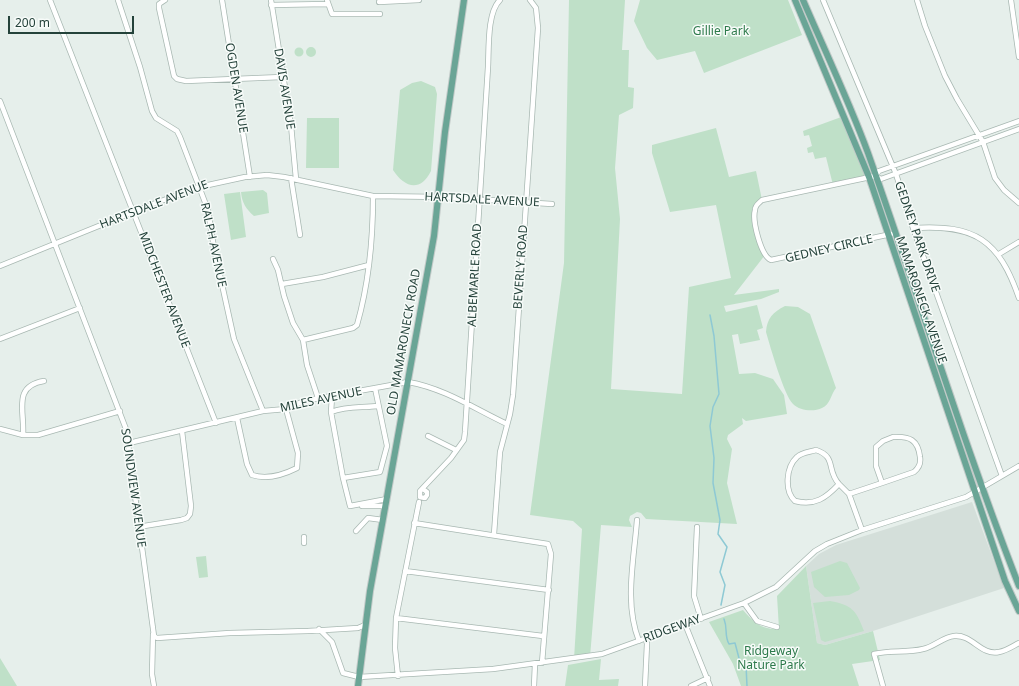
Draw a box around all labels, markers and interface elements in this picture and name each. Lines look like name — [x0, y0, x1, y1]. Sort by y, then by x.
scale bar — [10, 8, 136, 34]
text: 200 m — [15, 14, 50, 31]
park label: Gillie Park — [693, 25, 749, 39]
street label: OGDEN AVENUE — [222, 42, 250, 134]
street label: DAVIS AVENUE — [270, 47, 298, 131]
street label: HARTSDALE AVENUE — [98, 178, 210, 232]
street label: GEDNEY PARK DRIVE — [891, 180, 943, 294]
street label: HARTSDALE AVENUE — [424, 190, 540, 210]
street label: RALPH AVENUE — [197, 201, 229, 289]
street label: ALBEMARLE ROAD — [465, 223, 485, 327]
street label: BEVERLY ROAD — [511, 224, 531, 310]
street label: MIDCHESTER AVENUE — [135, 230, 193, 350]
street label: GEDNEY CIRCLE — [784, 232, 874, 266]
street label: MAMARONECK AVENUE — [892, 235, 950, 365]
street label: OLD MAMARONECK ROAD — [384, 268, 424, 416]
street label: MILES AVENUE — [279, 384, 363, 416]
street label: SOUNDVIEW AVENUE — [117, 427, 149, 549]
street label: RIDGEWAY — [641, 612, 703, 646]
park label: Ridgeway Nature Park — [737, 645, 805, 673]

